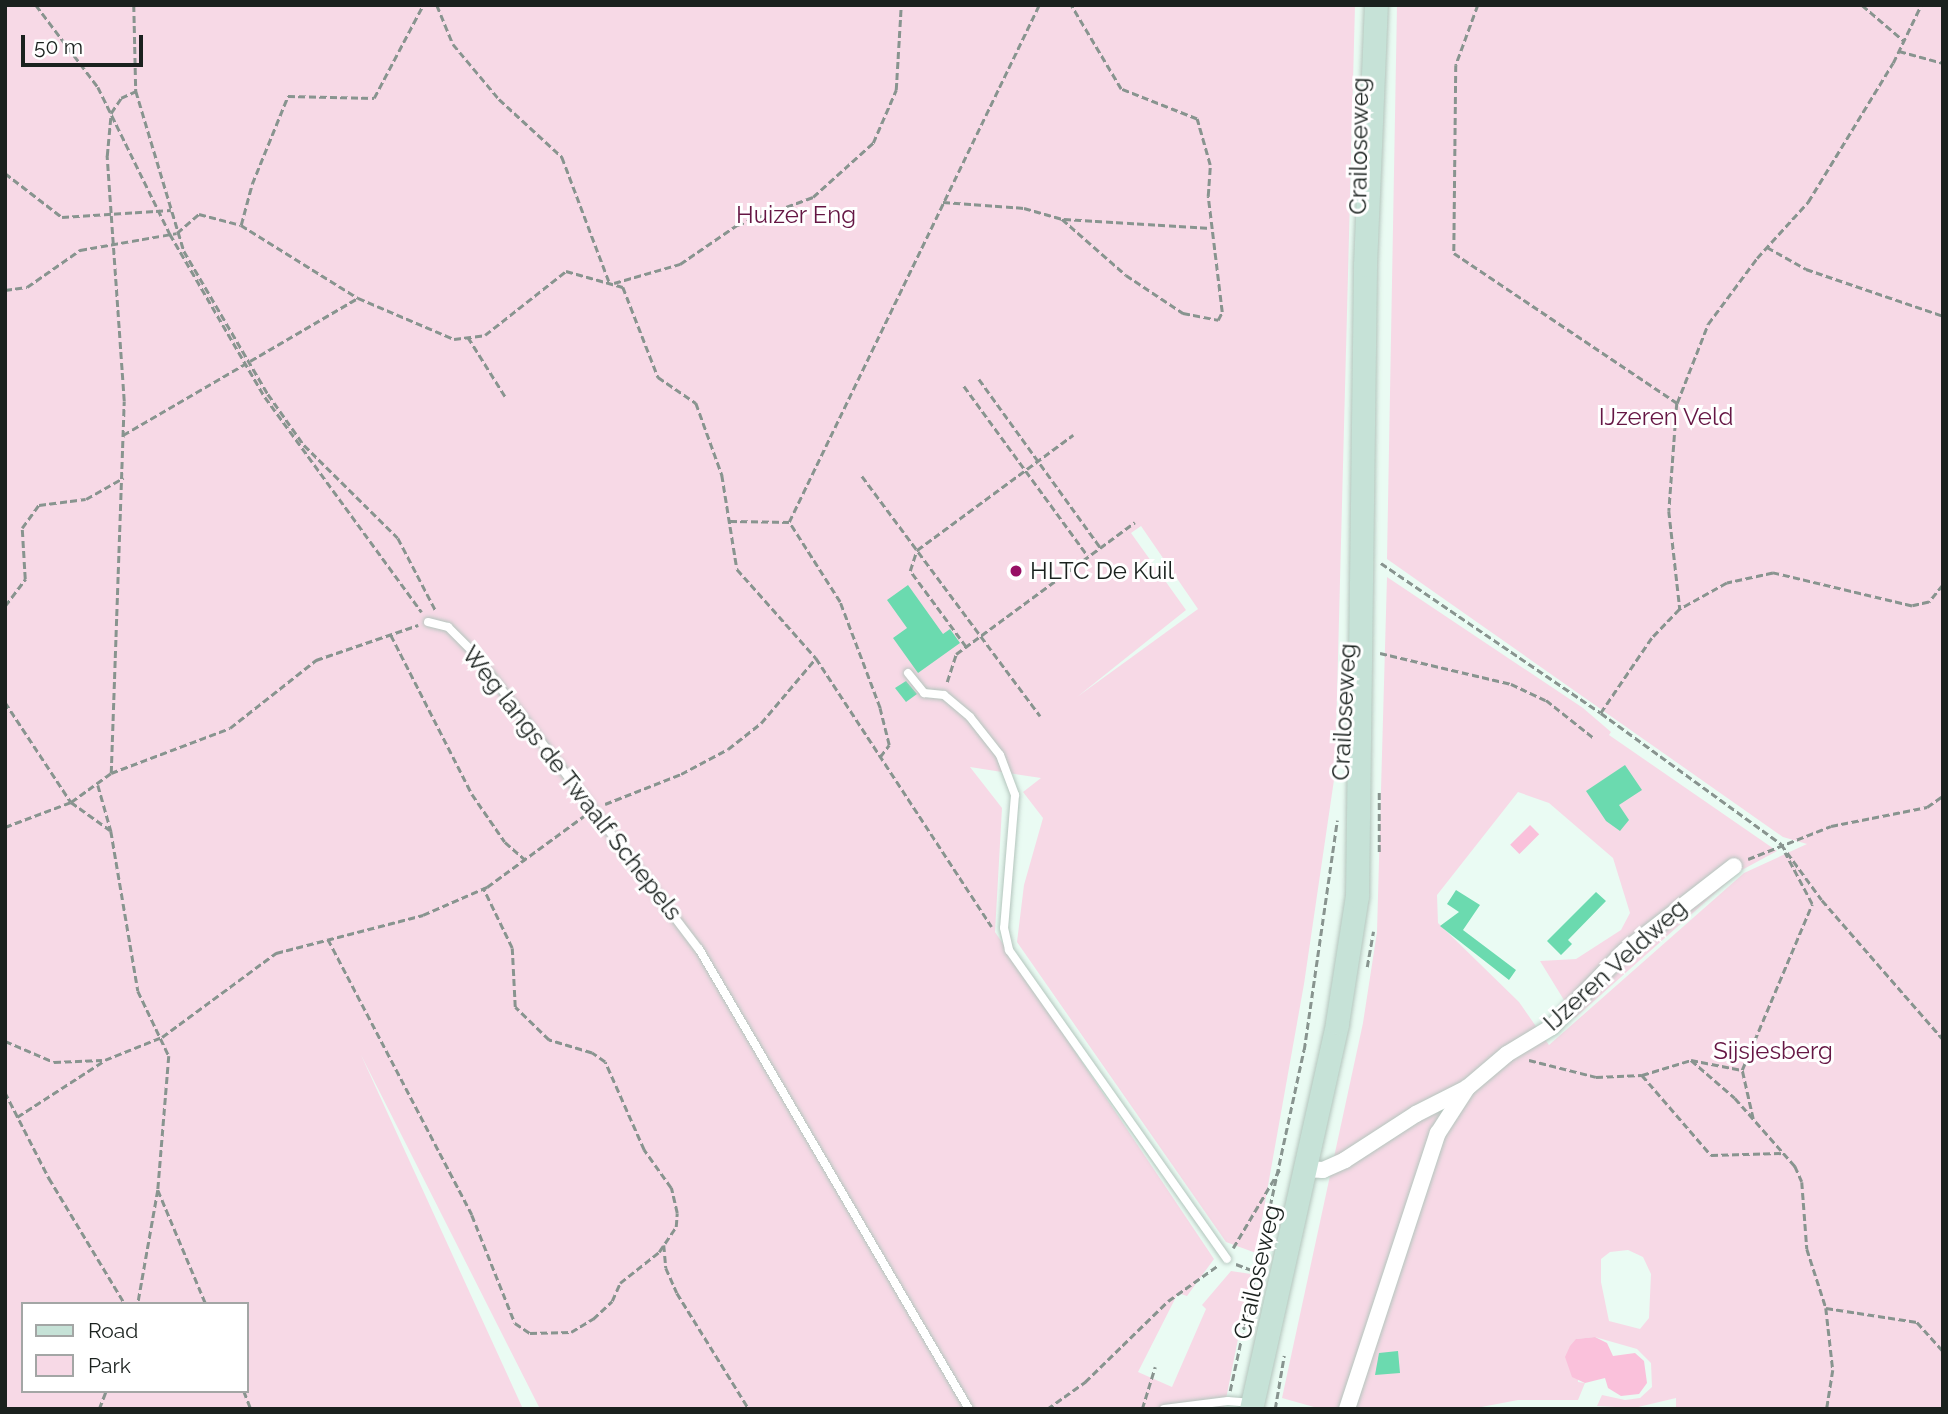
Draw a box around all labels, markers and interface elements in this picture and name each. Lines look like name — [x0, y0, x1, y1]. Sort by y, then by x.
scale bar — [24, 21, 147, 65]
text: 50 m — [34, 34, 83, 59]
street label: Crailoseweg — [1343, 77, 1375, 215]
park label: Huizer Eng — [736, 201, 856, 229]
park label: IJzeren Veld — [1598, 403, 1734, 431]
place label: HLTC De Kuil — [1030, 557, 1174, 585]
marker: HLTC De Kuil — [1008, 563, 1024, 579]
street label: Weg langs de Twaalf Schepels — [456, 640, 688, 926]
street label: Crailoseweg — [1326, 643, 1362, 781]
street label: IJzeren Veldweg — [1537, 893, 1693, 1037]
park label: Sijsjesberg — [1713, 1037, 1833, 1065]
street label: Crailoseweg — [1228, 1202, 1286, 1342]
legend — [21, 1302, 248, 1393]
text: Road — [88, 1318, 138, 1343]
text: Park — [88, 1353, 131, 1378]

